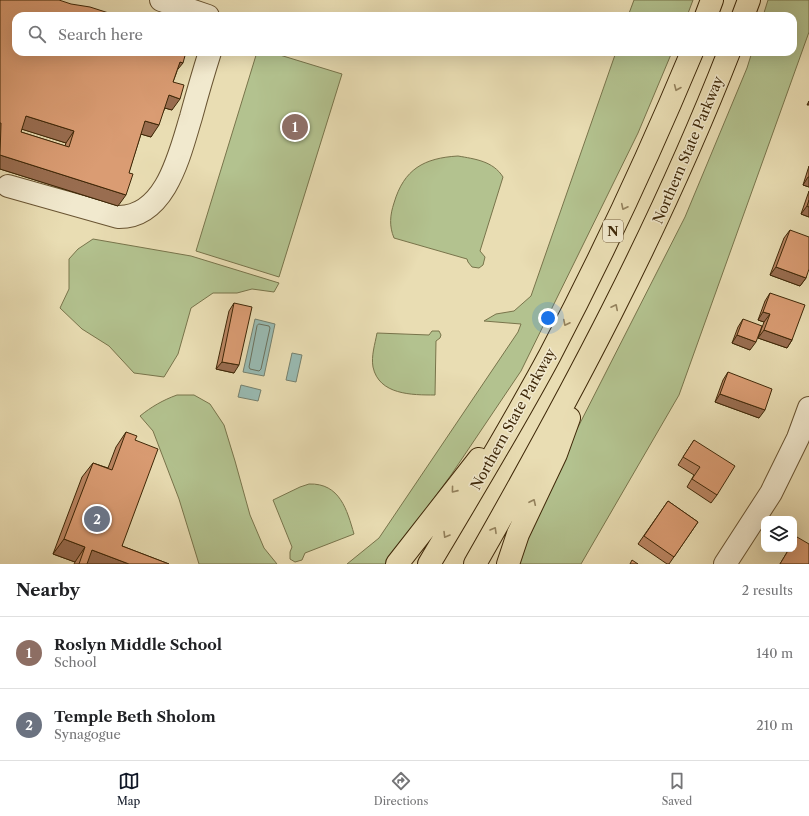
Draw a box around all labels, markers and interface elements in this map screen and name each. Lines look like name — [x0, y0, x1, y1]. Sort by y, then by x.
search box — [12, 12, 797, 56]
icon: search — [26, 23, 48, 45]
text: Search here — [58, 25, 143, 44]
street label: Northern State Parkway — [649, 73, 727, 227]
one-way arrow — [674, 84, 682, 91]
pin: 1 — [282, 112, 308, 142]
one-way arrow — [621, 203, 629, 210]
road number: N — [603, 220, 623, 242]
one-way arrow — [610, 304, 618, 311]
your location — [538, 308, 558, 328]
one-way arrow — [563, 319, 571, 326]
street label: Northern State Parkway — [467, 345, 560, 493]
one-way arrow — [451, 485, 458, 492]
one-way arrow — [528, 499, 536, 506]
pin: 2 — [84, 504, 110, 534]
map controls — [761, 516, 797, 552]
button: layers — [761, 516, 797, 552]
one-way arrow — [490, 527, 497, 534]
one-way arrow — [444, 531, 451, 538]
text: Nearby — [16, 580, 80, 600]
text: 2 results — [742, 582, 793, 598]
text: Roslyn Middle School — [54, 635, 222, 654]
text: 1 — [26, 645, 32, 661]
text: 140 m — [756, 645, 793, 661]
text: School — [54, 654, 97, 670]
text: Temple Beth Sholom — [54, 707, 216, 726]
text: 2 — [25, 717, 33, 733]
text: 210 m — [756, 717, 793, 733]
text: Synagogue — [54, 726, 121, 742]
tab: Map — [117, 770, 140, 808]
tab: Directions — [374, 770, 428, 808]
tab: Saved — [662, 770, 692, 808]

